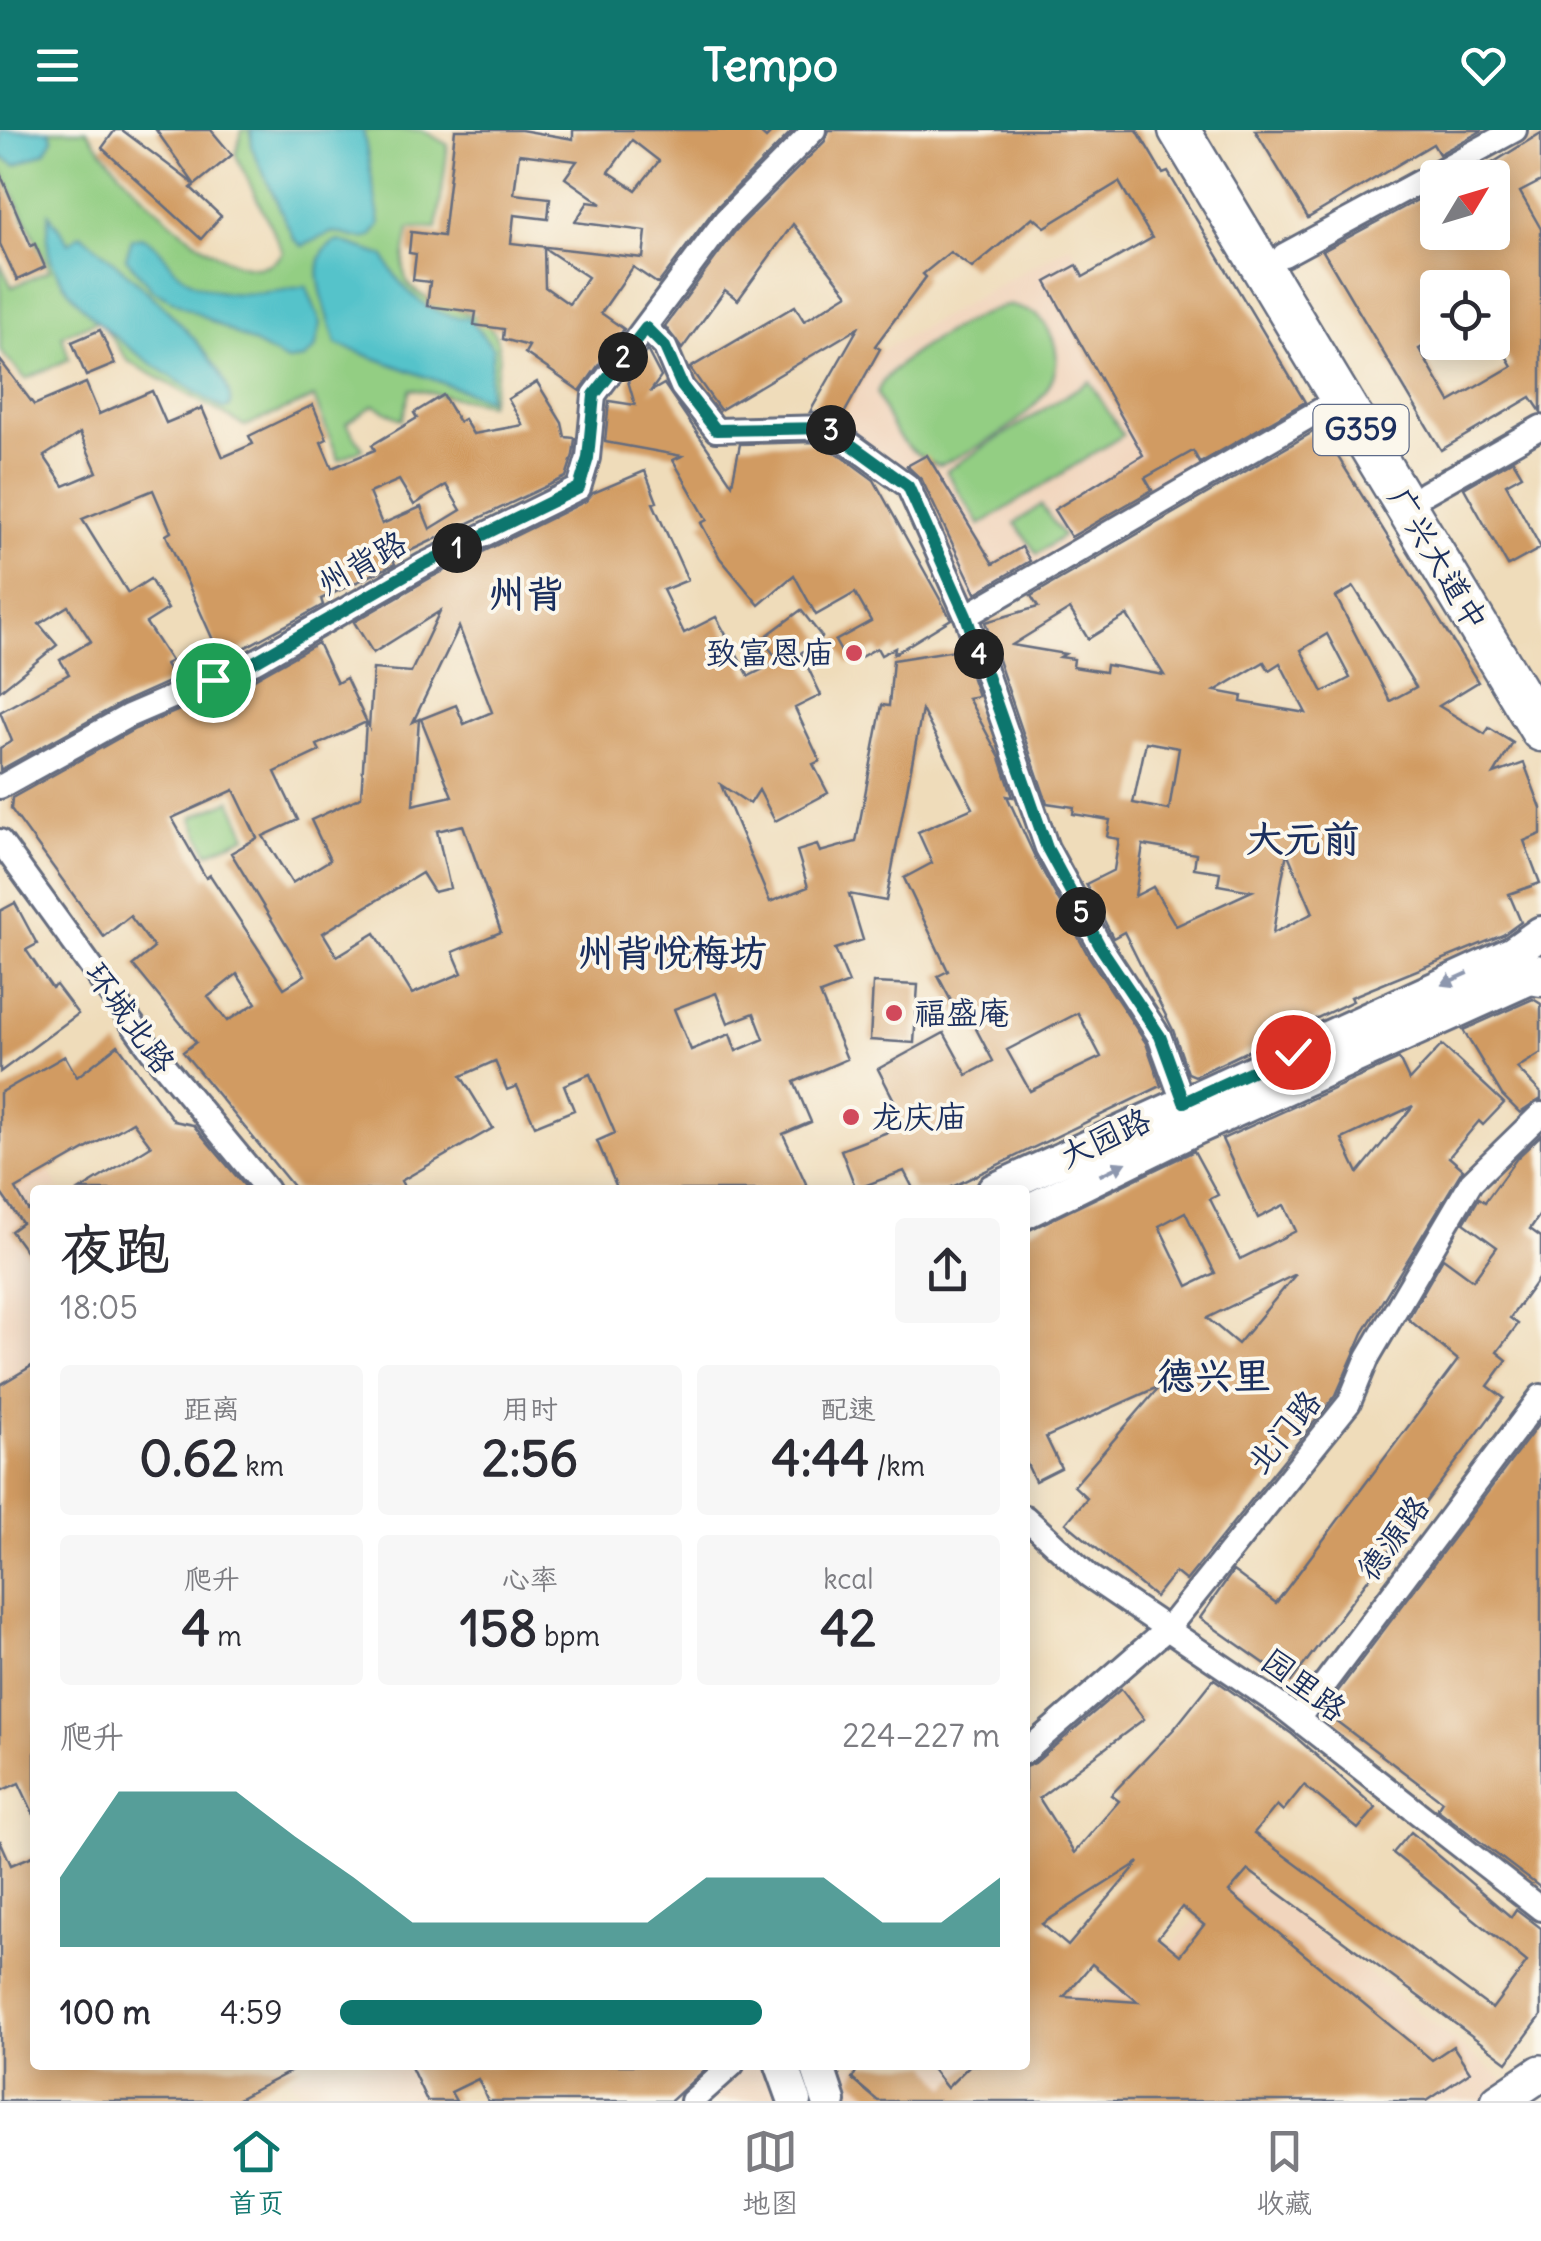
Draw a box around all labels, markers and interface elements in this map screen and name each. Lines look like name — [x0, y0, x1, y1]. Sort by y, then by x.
text: Tempo — [703, 37, 838, 93]
icon: menu — [30, 38, 85, 93]
icon: heart — [1456, 38, 1511, 93]
north arrow — [1420, 160, 1510, 250]
map controls — [1420, 160, 1510, 360]
button: locate — [1420, 270, 1510, 360]
pin: 2 — [598, 332, 648, 382]
text: 2 — [615, 339, 631, 375]
pin: 3 — [806, 405, 856, 455]
road number: G359 — [1314, 405, 1408, 455]
text: 3 — [823, 412, 839, 448]
street label: 广兴大道中 — [1380, 480, 1497, 638]
street label: 州背路 — [310, 521, 414, 604]
pin: 1 — [432, 523, 482, 573]
text: 1 — [451, 530, 463, 566]
district label: 州背 — [488, 570, 564, 617]
pin: 4 — [954, 629, 1004, 679]
place label: 致富恩庙 — [706, 632, 834, 673]
text: 4 — [971, 636, 987, 672]
pin — [171, 638, 256, 723]
marker: 致富恩庙 — [843, 642, 865, 664]
icon: arrive — [186, 653, 241, 708]
district label: 大元前 — [1246, 815, 1360, 862]
pin: 5 — [1056, 887, 1106, 937]
text: 5 — [1073, 894, 1089, 930]
district label: 州背悦梅坊 — [577, 929, 767, 976]
street label: 环城北路 — [76, 954, 185, 1082]
one-way arrow — [1440, 971, 1470, 987]
place label: 福盛庵 — [914, 992, 1010, 1033]
marker: 福盛庵 — [883, 1002, 905, 1024]
pin — [1251, 1010, 1336, 1095]
icon: check — [1266, 1025, 1321, 1080]
place label: 龙庆庙 — [871, 1096, 967, 1137]
street label: 大园路 — [1053, 1099, 1157, 1176]
marker: 龙庆庙 — [840, 1106, 862, 1128]
one-way arrow — [1098, 1161, 1127, 1178]
text: 夜跑 — [60, 1215, 170, 1284]
button: share — [895, 1218, 1000, 1323]
text: 18:05 — [60, 1287, 138, 1328]
district label: 德兴里 — [1157, 1352, 1271, 1399]
street label: 北门路 — [1237, 1381, 1330, 1482]
text: 距离 — [184, 1391, 240, 1427]
text: 用时 — [502, 1391, 558, 1427]
text: 配速 — [820, 1391, 876, 1427]
text: 0.62 — [139, 1427, 239, 1490]
text: 2:56 — [482, 1427, 578, 1490]
text: 4:44 — [771, 1427, 869, 1490]
text: km — [239, 1448, 284, 1484]
text: /km — [869, 1448, 925, 1484]
street label: 德源路 — [1347, 1487, 1438, 1588]
text: 爬升 — [184, 1561, 240, 1597]
text: 心率 — [502, 1561, 558, 1597]
text: kcal — [823, 1561, 874, 1597]
text: 4 — [182, 1597, 211, 1660]
text: 158 — [460, 1597, 537, 1660]
text: 42 — [820, 1597, 876, 1660]
text: m — [211, 1618, 242, 1654]
text: bpm — [537, 1618, 600, 1654]
street label: 园里路 — [1254, 1639, 1355, 1730]
text: 224–227 m — [842, 1715, 1000, 1756]
text: 爬升 — [60, 1716, 124, 1757]
text: 100 m — [60, 1992, 151, 2033]
text: 4:59 — [220, 1992, 283, 2033]
tab: 首页 — [229, 2124, 285, 2221]
tab: 地图 — [742, 2124, 798, 2221]
tab: 收藏 — [1256, 2124, 1312, 2221]

